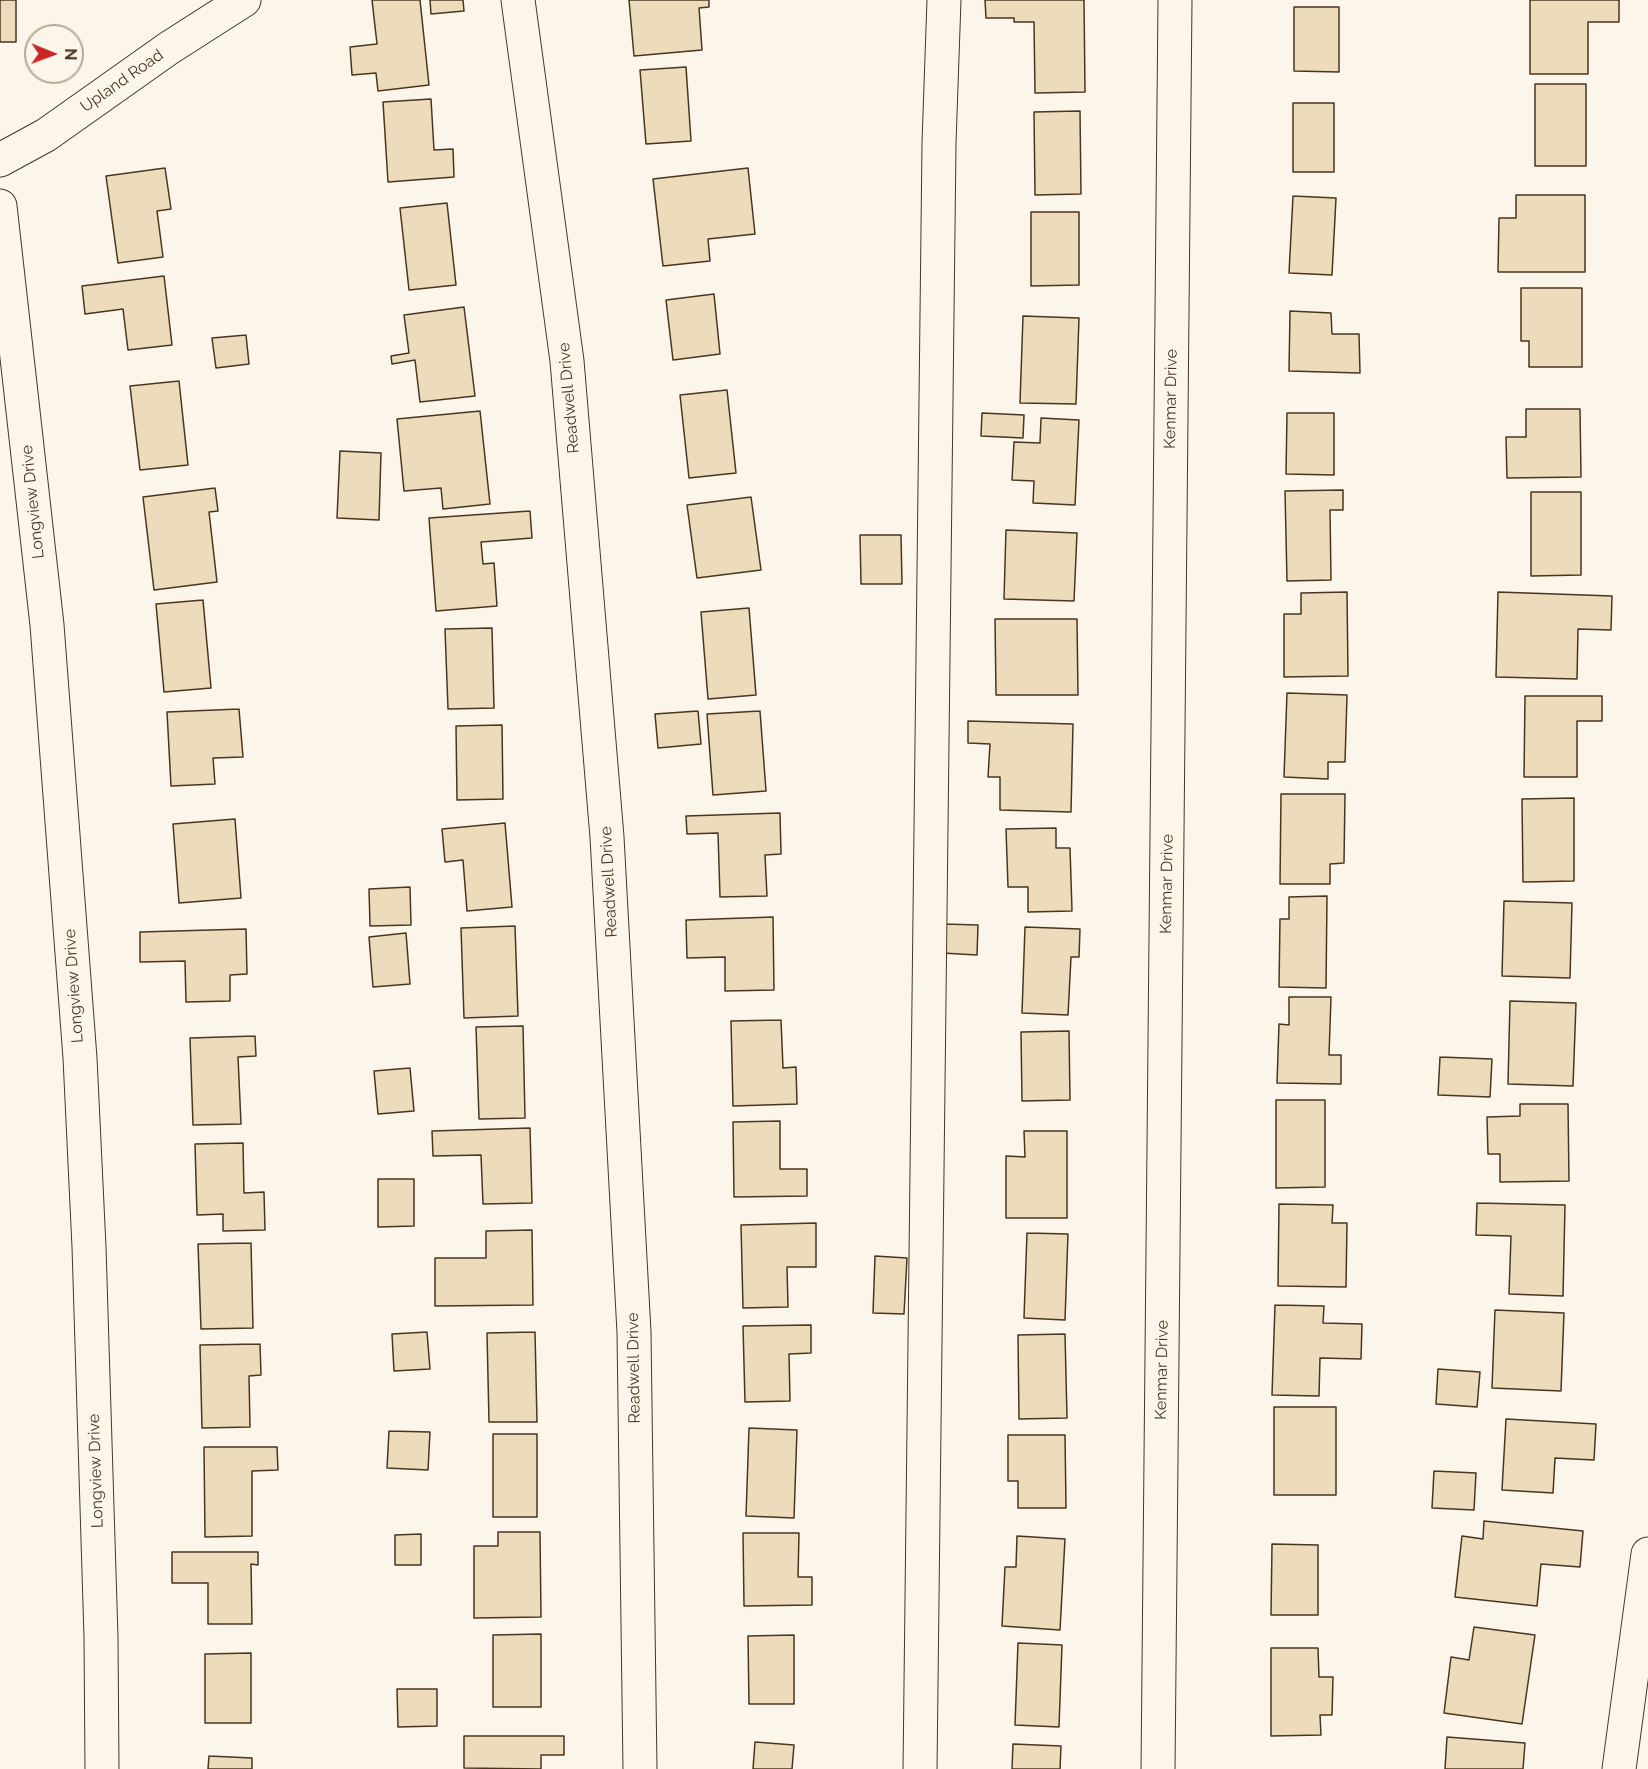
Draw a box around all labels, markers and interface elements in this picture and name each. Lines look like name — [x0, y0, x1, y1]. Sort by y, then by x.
north arrow — [24, 24, 84, 84]
street label: Upland Road — [77, 45, 167, 117]
text: N — [61, 48, 80, 61]
street label: Readwell Drive — [555, 342, 583, 454]
street label: Kenmar Drive — [1161, 349, 1181, 449]
street label: Longview Drive — [17, 444, 49, 560]
street label: Readwell Drive — [597, 826, 621, 938]
street label: Kenmar Drive — [1157, 834, 1177, 934]
street label: Longview Drive — [60, 928, 88, 1044]
street label: Readwell Drive — [623, 1312, 645, 1424]
street label: Kenmar Drive — [1152, 1320, 1172, 1420]
street label: Longview Drive — [84, 1414, 108, 1528]

